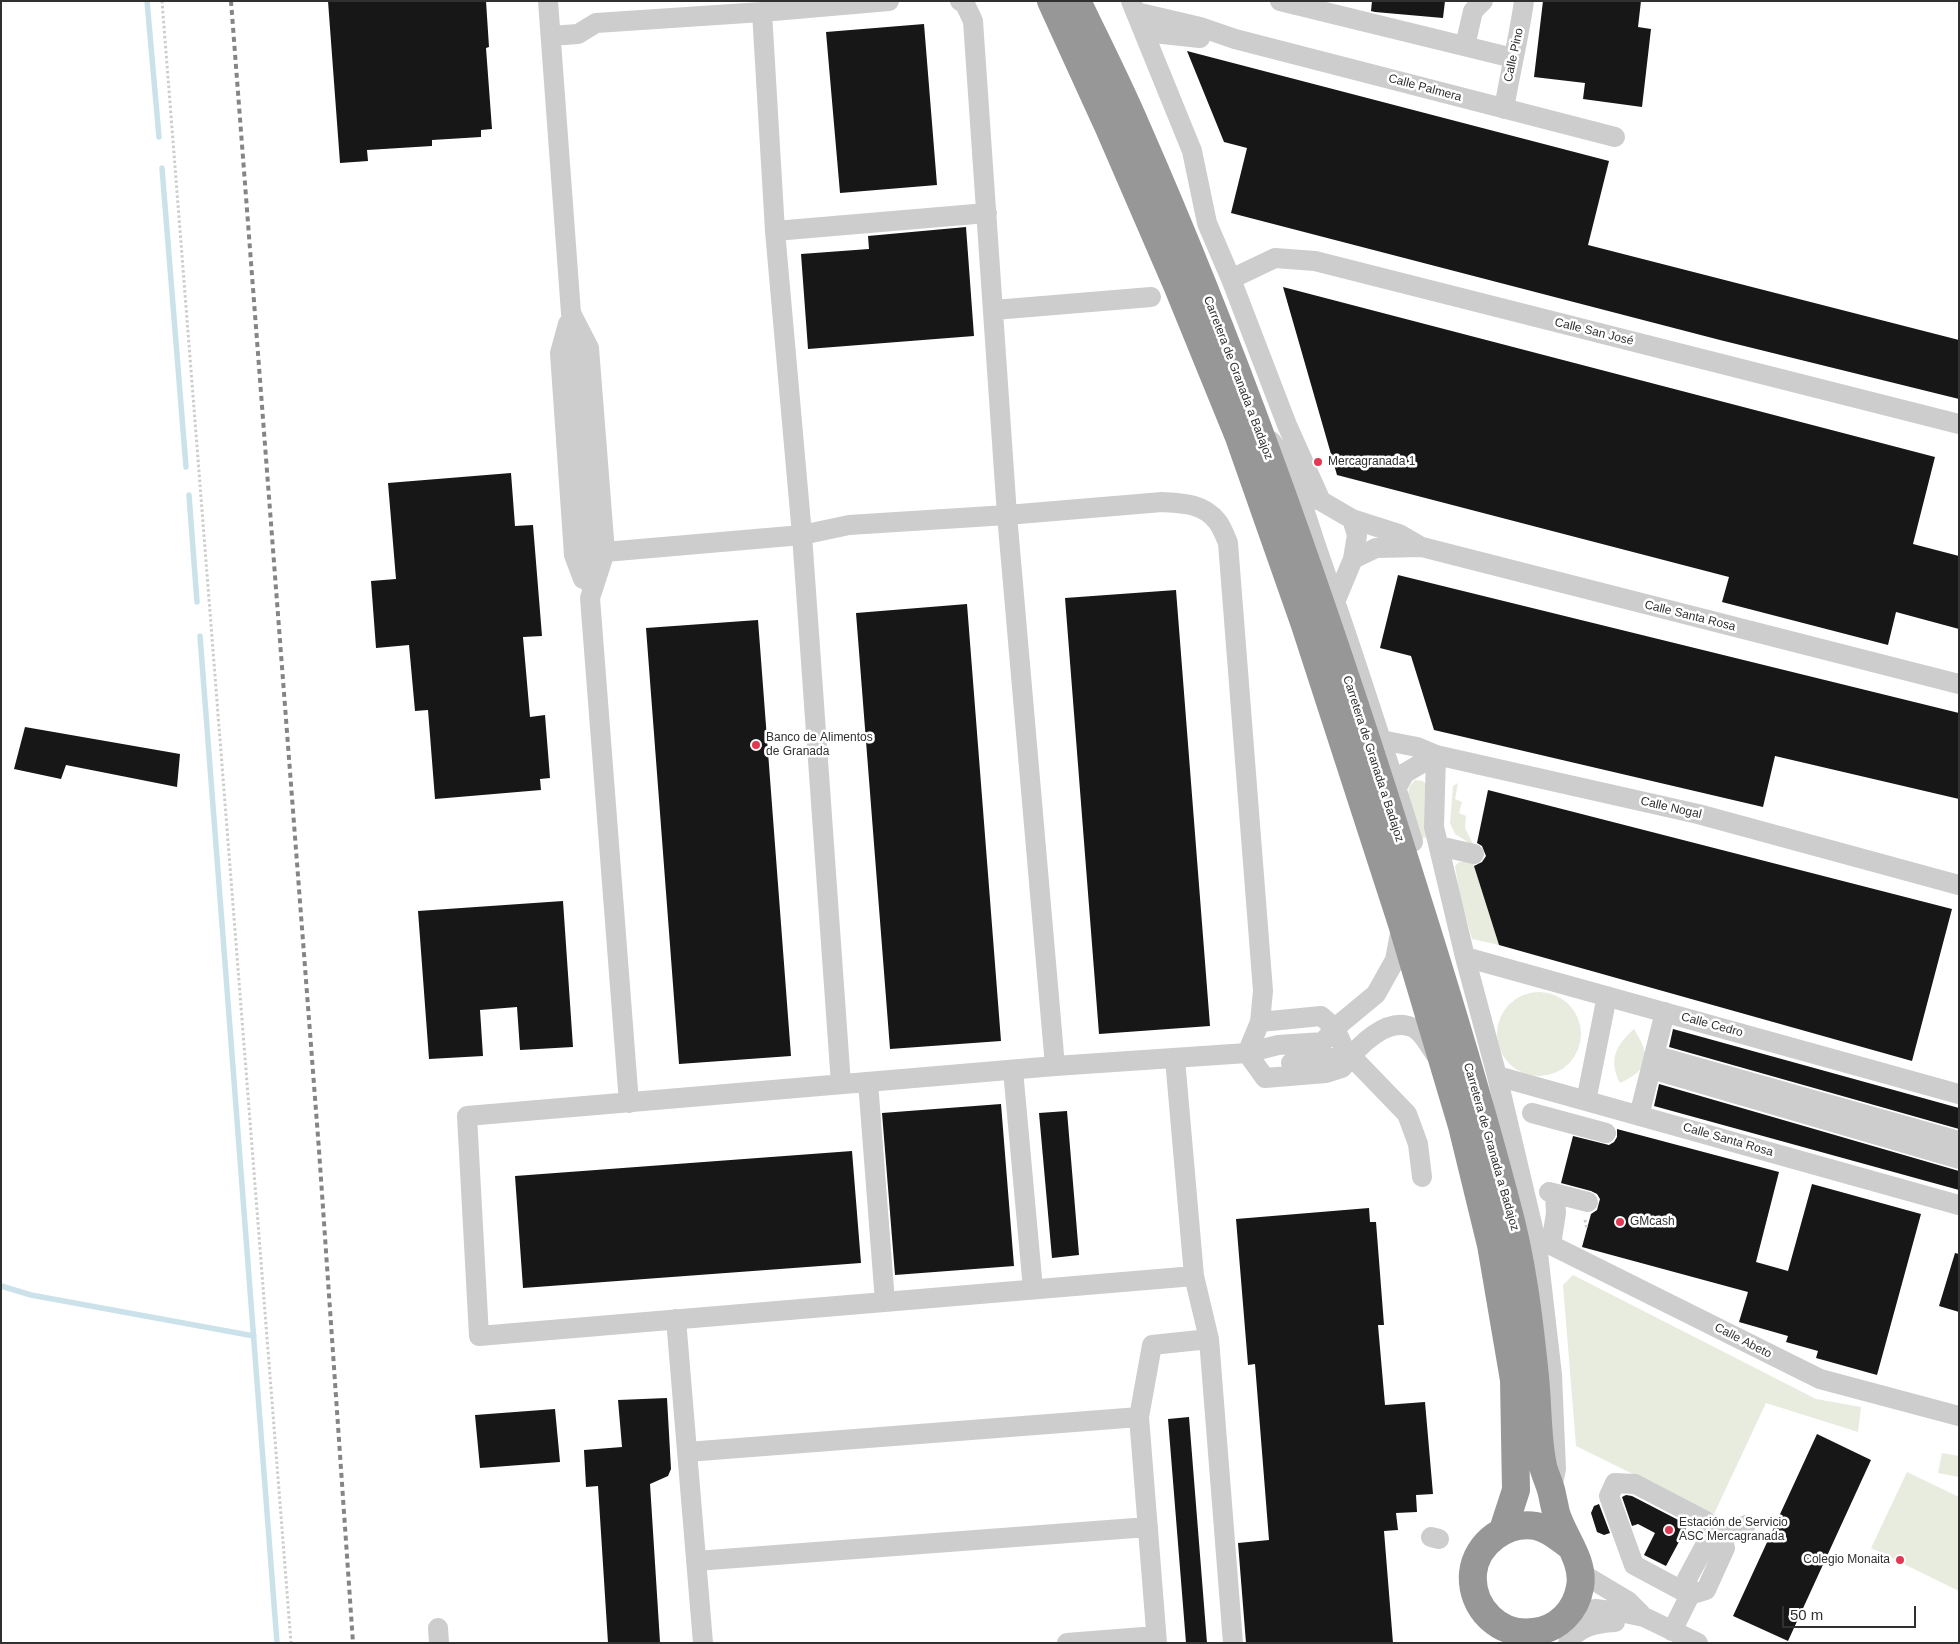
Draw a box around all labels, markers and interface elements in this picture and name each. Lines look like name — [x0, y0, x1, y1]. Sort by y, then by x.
street label: Calle Pino — [1501, 27, 1527, 83]
street label: Calle Palmera — [1387, 71, 1463, 105]
street label: Carretera de Granada a Badajoz — [1200, 294, 1276, 462]
street label: Calle San José — [1553, 315, 1635, 349]
place label: Mercagranada 1 — [1328, 455, 1415, 469]
marker: Mercagranada 1 — [1312, 456, 1324, 468]
street label: Calle Santa Rosa — [1643, 598, 1737, 634]
street label: Carretera de Granada a Badajoz — [1339, 674, 1407, 844]
place label: Banco de Alimentos de Granada — [766, 731, 873, 759]
marker: Banco de Alimentos de Granada — [750, 739, 762, 751]
street label: Calle Nogal — [1639, 794, 1703, 822]
street label: Calle Cedro — [1680, 1010, 1744, 1040]
street label: Carretera de Granada a Badajoz — [1460, 1061, 1522, 1233]
street label: Calle Santa Rosa — [1681, 1120, 1775, 1160]
place label: GMcash — [1630, 1215, 1675, 1229]
marker: GMcash — [1614, 1216, 1626, 1228]
street label: Calle Abeto — [1712, 1321, 1774, 1361]
place label: Estación de Servicio ASC Mercagranada — [1679, 1516, 1788, 1544]
marker: Estación de Servicio ASC Mercagranada — [1663, 1524, 1675, 1536]
place label: Colegio Monaita — [1803, 1553, 1890, 1567]
marker: Colegio Monaita — [1894, 1554, 1906, 1566]
scale bar — [1785, 1596, 1919, 1628]
text: 50 m — [1790, 1606, 1823, 1623]

